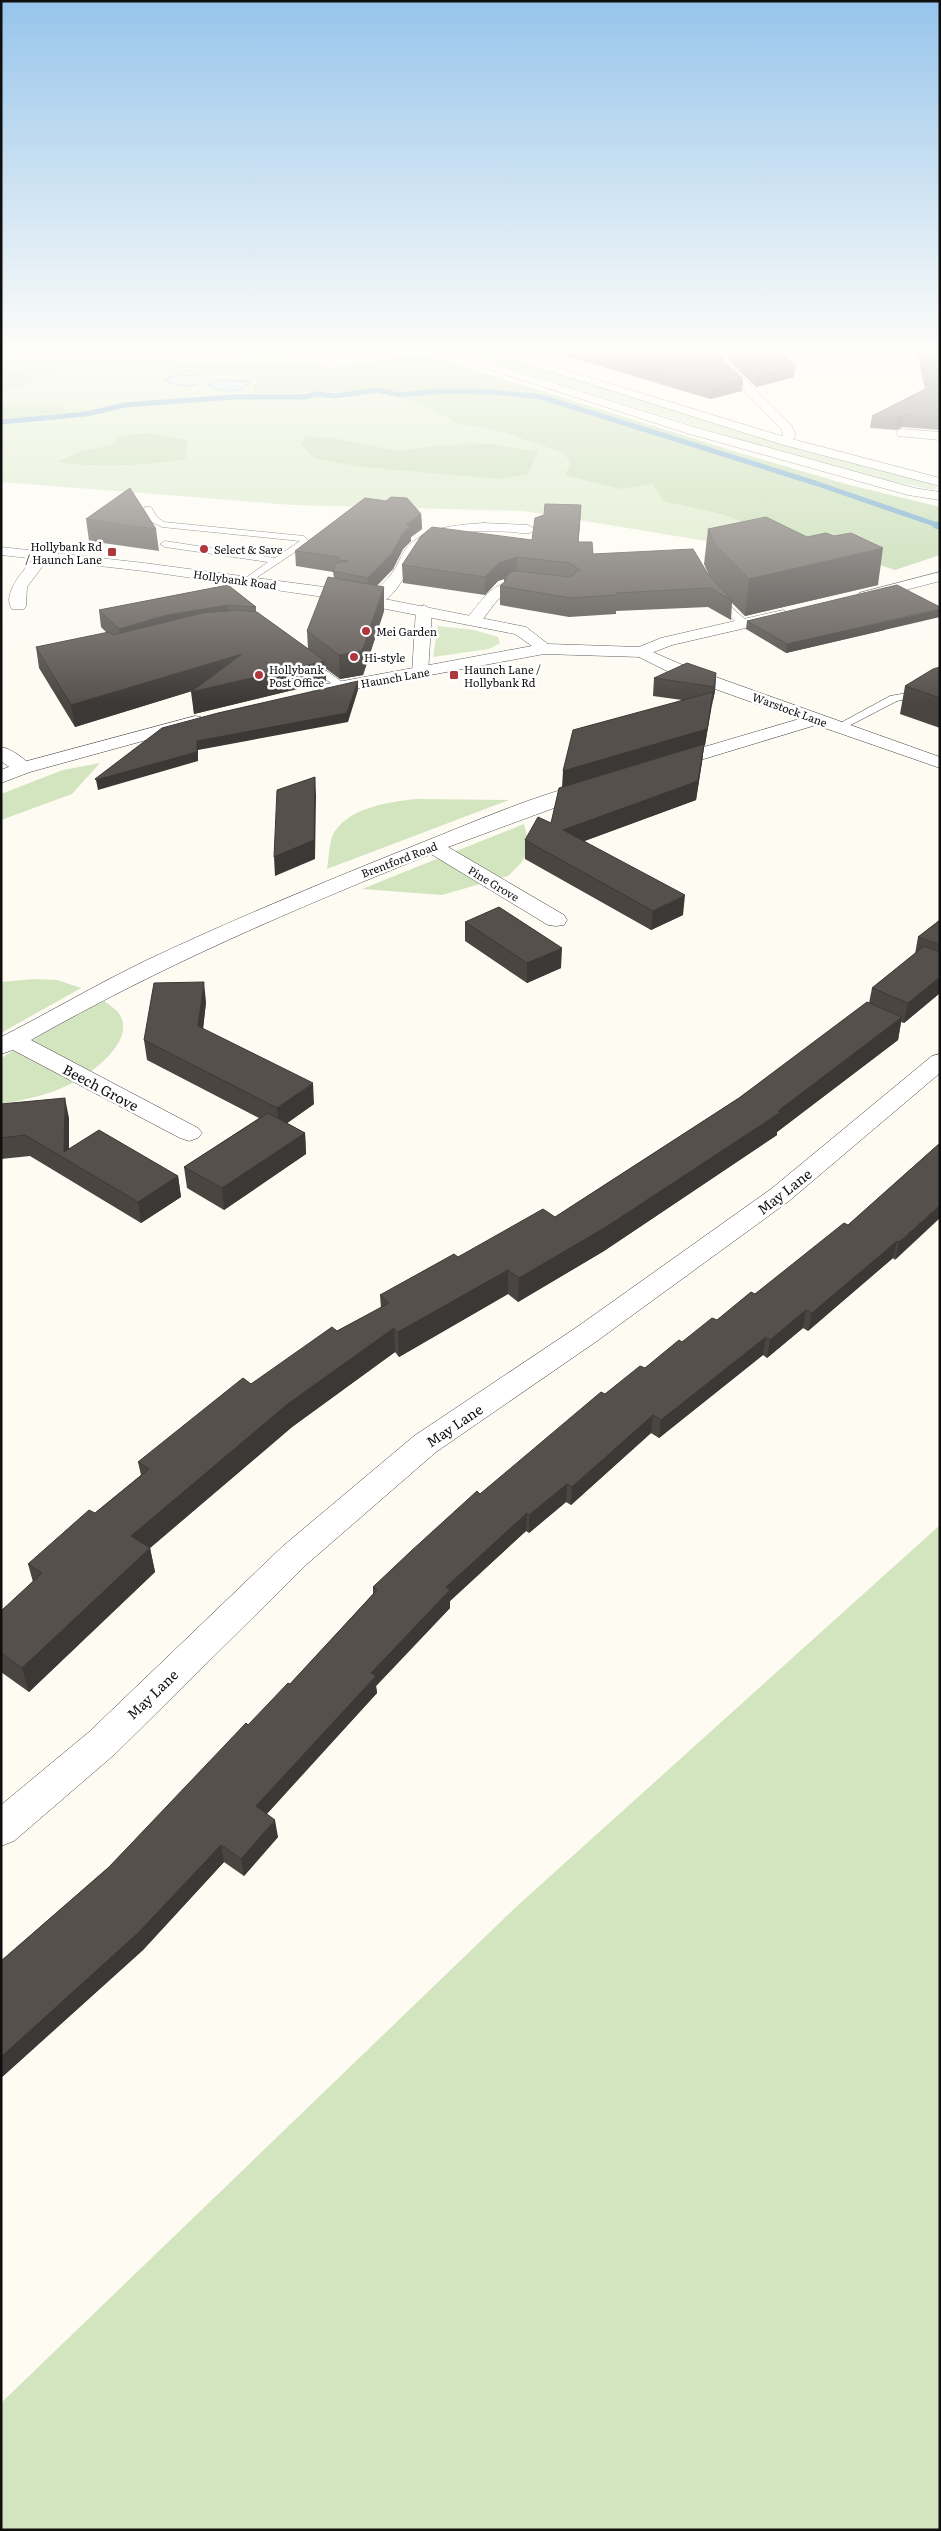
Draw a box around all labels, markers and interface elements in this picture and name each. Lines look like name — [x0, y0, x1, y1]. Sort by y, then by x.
place label: Hollybank Rd / Haunch Lane — [25, 538, 102, 567]
place label: Select & Save — [214, 541, 283, 557]
marker: Select & Save — [198, 543, 210, 555]
marker: Hollybank Rd / Haunch Lane — [106, 546, 118, 558]
street label: Hollybank Road — [192, 565, 278, 593]
place label: Mei Garden — [376, 623, 437, 639]
marker: Mei Garden — [360, 625, 372, 637]
place label: Hi-style — [364, 649, 406, 665]
marker: Hi-style — [348, 651, 360, 663]
place label: Hollybank Post Office — [269, 661, 324, 690]
place label: Haunch Lane / Hollybank Rd — [464, 661, 541, 690]
street label: Haunch Lane — [359, 663, 431, 691]
marker: Hollybank Post Office — [253, 669, 265, 681]
marker: Haunch Lane / Hollybank Rd — [448, 669, 460, 681]
street label: Warstock Lane — [750, 688, 830, 730]
street label: Brentford Road — [359, 837, 440, 881]
street label: Pine Grove — [465, 861, 523, 905]
street label: Beech Grove — [60, 1059, 142, 1115]
street label: May Lane — [753, 1163, 815, 1219]
street label: May Lane — [422, 1399, 486, 1451]
street label: May Lane — [122, 1665, 182, 1723]

